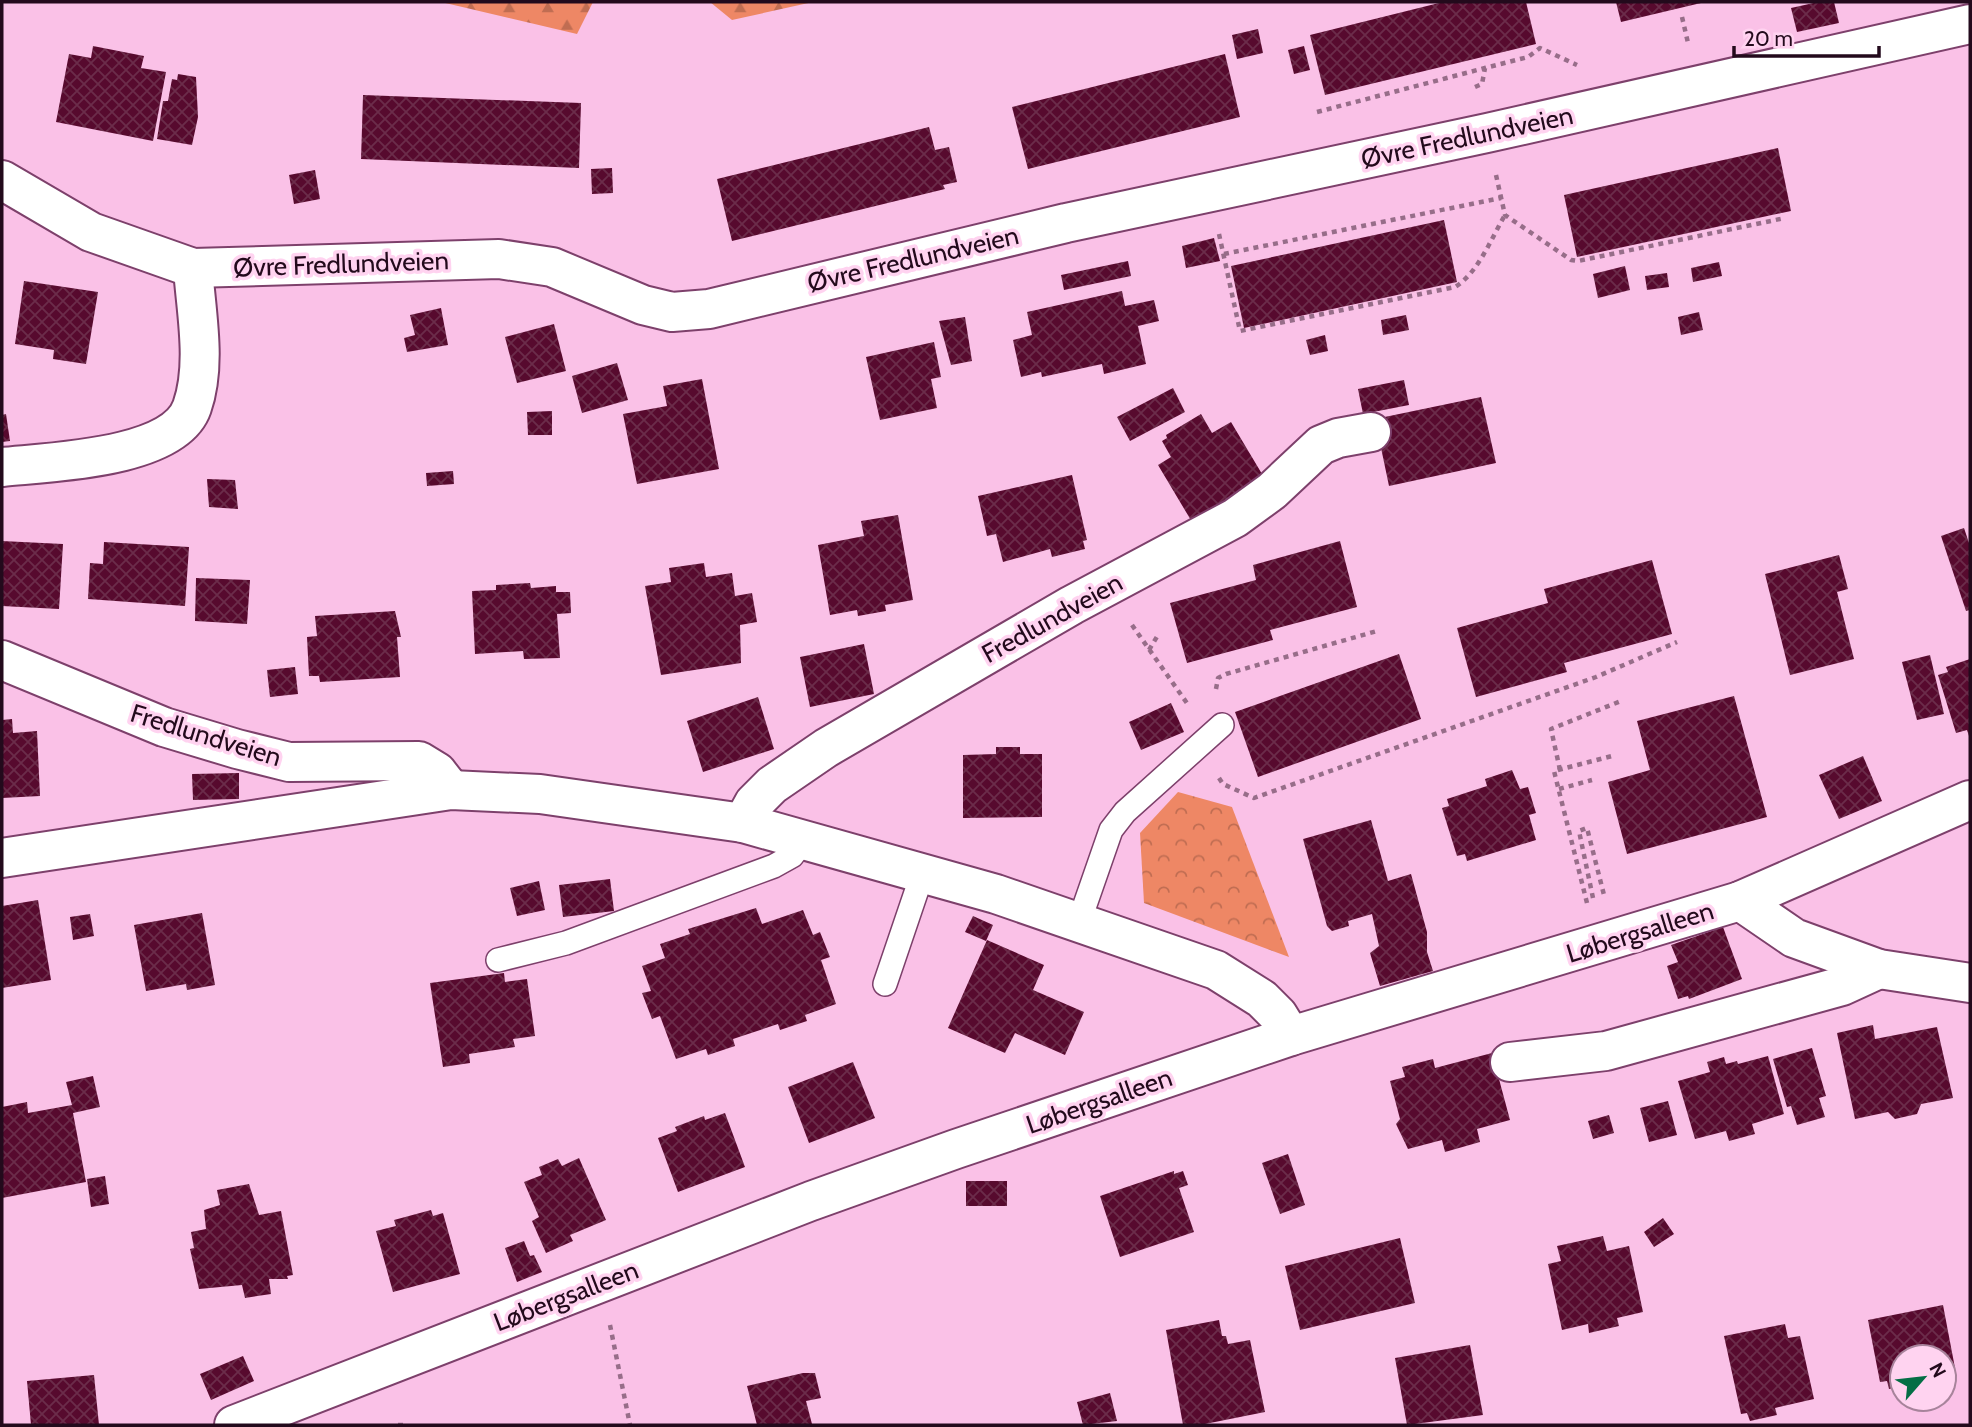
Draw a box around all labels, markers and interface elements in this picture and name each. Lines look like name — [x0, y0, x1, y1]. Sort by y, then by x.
scale bar — [1734, 14, 1879, 58]
text: 20 m — [1744, 26, 1793, 51]
street label: Øvre Fredlundveien — [1358, 99, 1576, 175]
street label: Øvre Fredlundveien — [804, 219, 1022, 299]
street label: Øvre Fredlundveien — [233, 244, 449, 284]
street label: Fredlundveien — [976, 566, 1128, 670]
street label: Fredlundveien — [127, 697, 285, 773]
street label: Løbergsalleen — [1562, 894, 1718, 970]
street label: Løbergsalleen — [1022, 1061, 1176, 1141]
street label: Løbergsalleen — [489, 1254, 643, 1338]
north arrow — [1888, 1343, 1958, 1413]
text: N — [1924, 1359, 1951, 1382]

